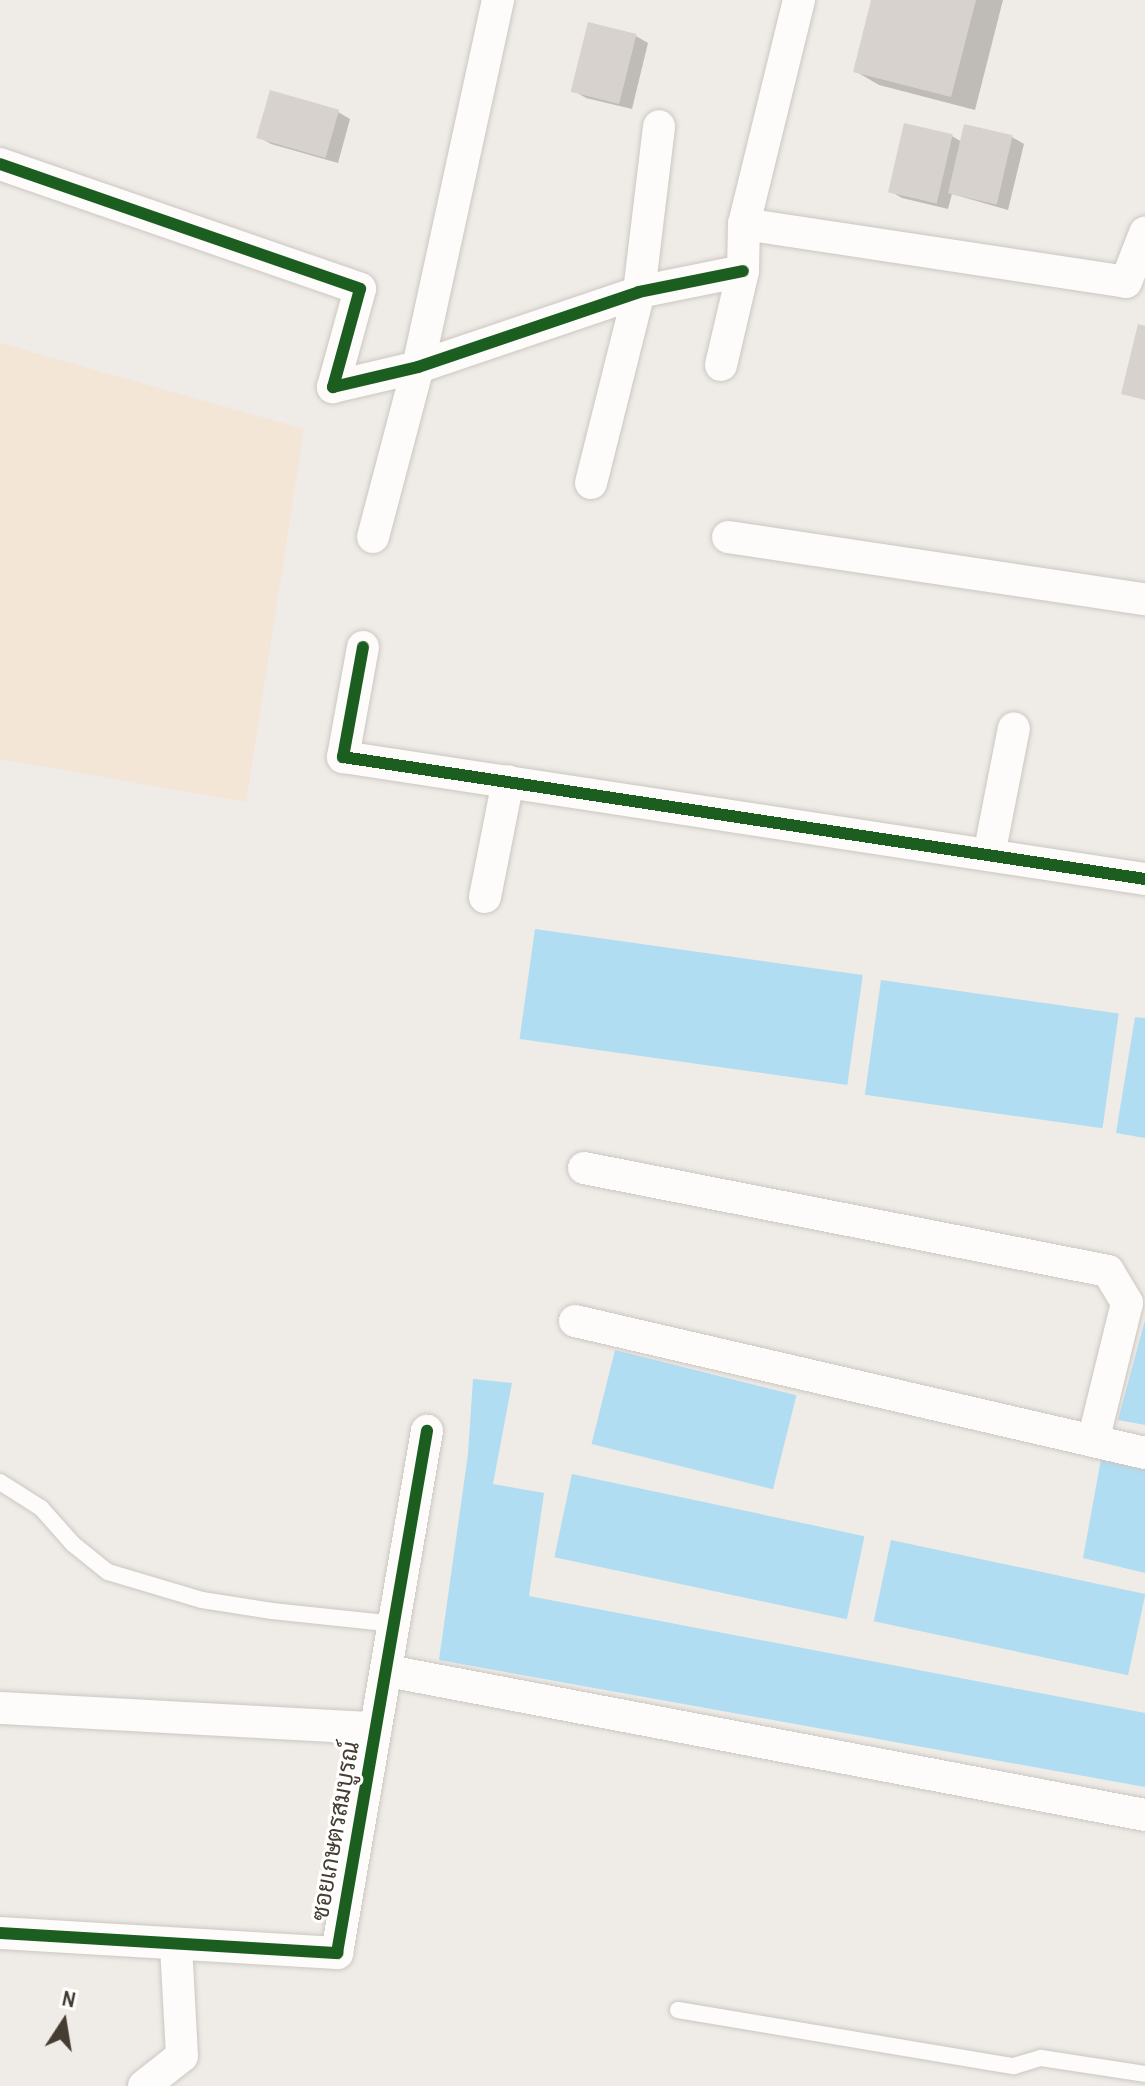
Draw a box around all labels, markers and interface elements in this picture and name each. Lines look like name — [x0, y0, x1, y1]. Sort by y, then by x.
street label: ซอยเกษตรสมบูรณ์ — [305, 1739, 365, 1923]
north arrow — [24, 1982, 104, 2062]
text: N — [59, 1982, 78, 2015]

